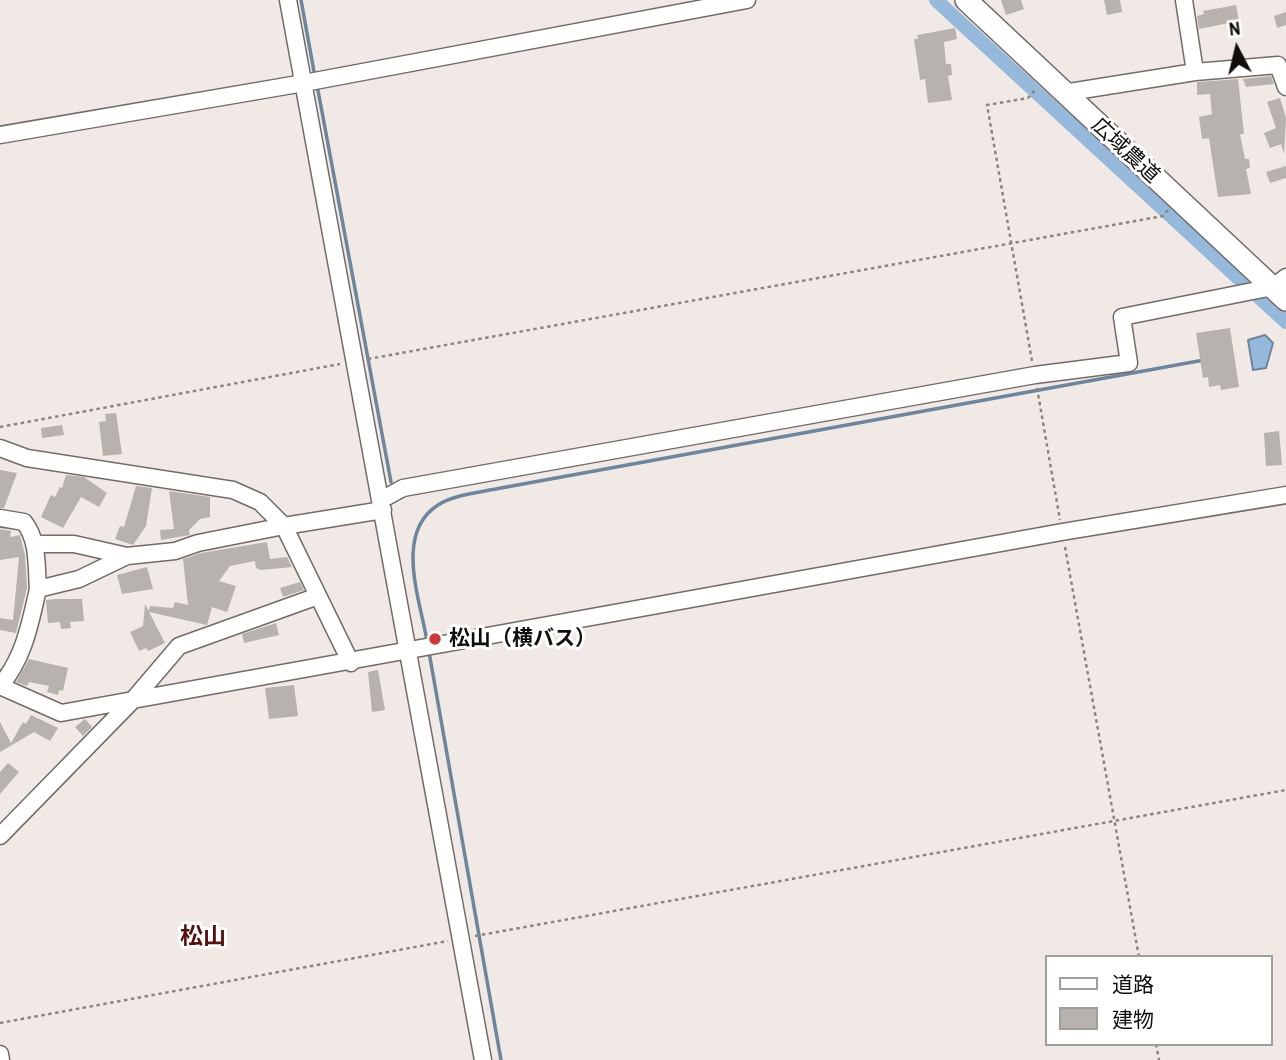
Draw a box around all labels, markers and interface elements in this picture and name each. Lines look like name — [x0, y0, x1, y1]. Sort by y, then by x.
north arrow — [1202, 14, 1272, 84]
text: N — [1227, 15, 1242, 42]
street label: 広域農道 — [1086, 113, 1164, 189]
place label: 松山（横バス） — [449, 626, 596, 652]
marker: 松山（横バス） — [427, 631, 443, 647]
district label: 松山 — [180, 924, 226, 952]
legend — [1044, 955, 1272, 1046]
text: 道路 — [1112, 970, 1154, 999]
text: 建物 — [1112, 1005, 1154, 1034]

